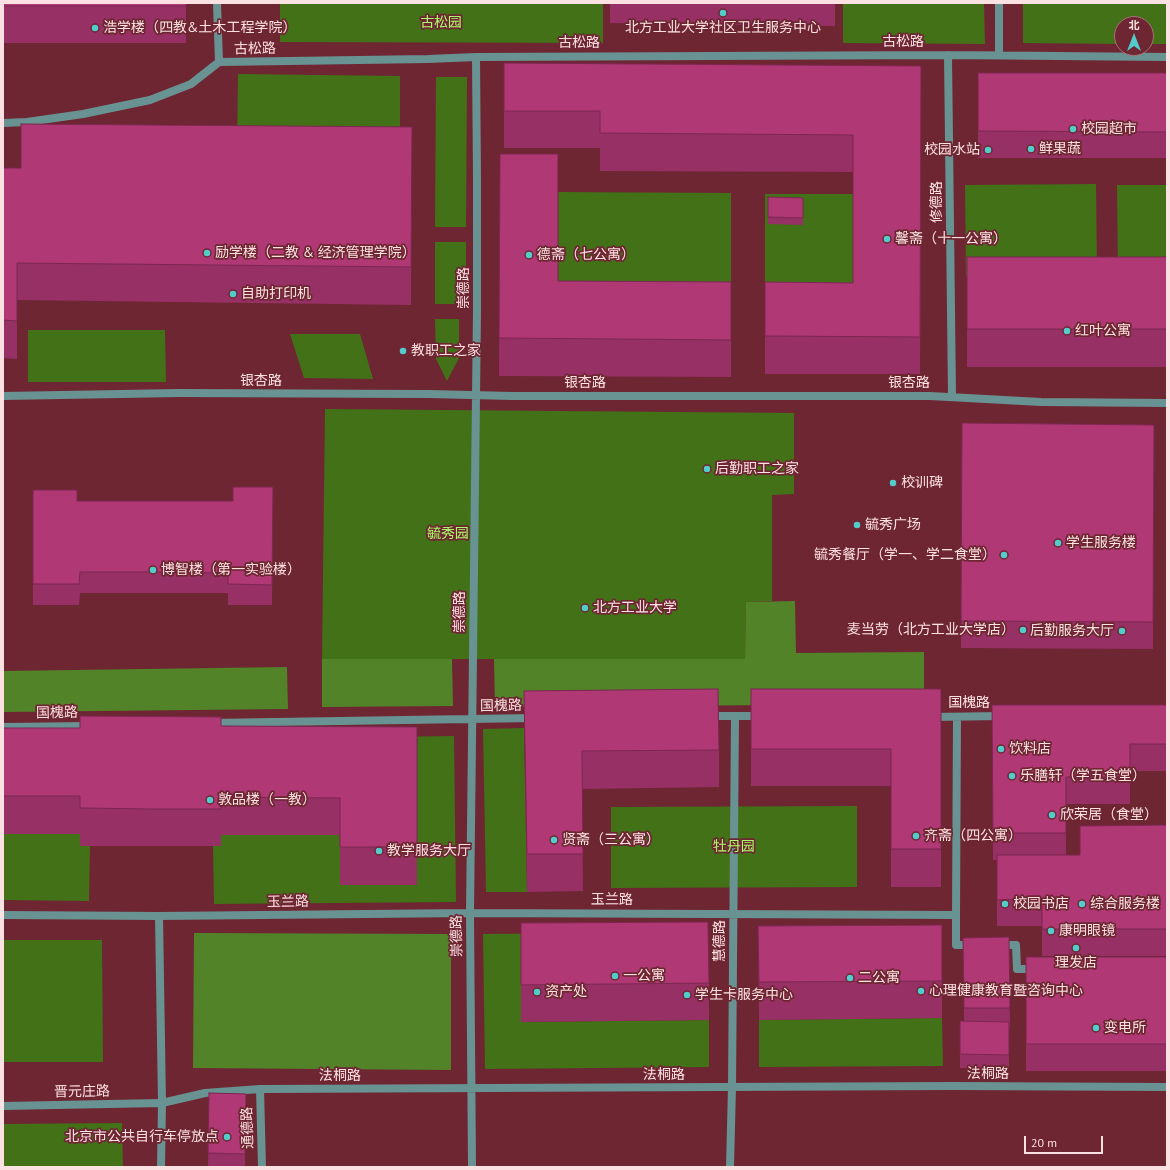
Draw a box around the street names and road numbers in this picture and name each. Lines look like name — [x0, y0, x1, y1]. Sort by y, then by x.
street label: 古松路 — [882, 34, 924, 50]
street label: 古松路 — [558, 35, 600, 51]
street label: 古松路 — [234, 40, 276, 58]
street label: 修德路 — [929, 181, 945, 223]
street label: 崇德路 — [456, 267, 472, 309]
street label: 银杏路 — [240, 373, 282, 389]
street label: 银杏路 — [564, 375, 606, 391]
street label: 银杏路 — [888, 375, 930, 391]
street label: 崇德路 — [452, 591, 468, 633]
street label: 国槐路 — [948, 695, 990, 711]
street label: 国槐路 — [480, 697, 522, 715]
street label: 国槐路 — [36, 704, 78, 722]
street label: 玉兰路 — [591, 892, 633, 908]
street label: 玉兰路 — [267, 893, 309, 911]
street label: 崇德路 — [448, 915, 466, 957]
street label: 慧德路 — [712, 920, 728, 962]
street label: 法桐路 — [967, 1066, 1009, 1082]
street label: 法桐路 — [643, 1067, 685, 1083]
street label: 法桐路 — [319, 1068, 361, 1084]
street label: 晋元庄路 — [54, 1083, 110, 1101]
street label: 通德路 — [239, 1107, 257, 1149]

